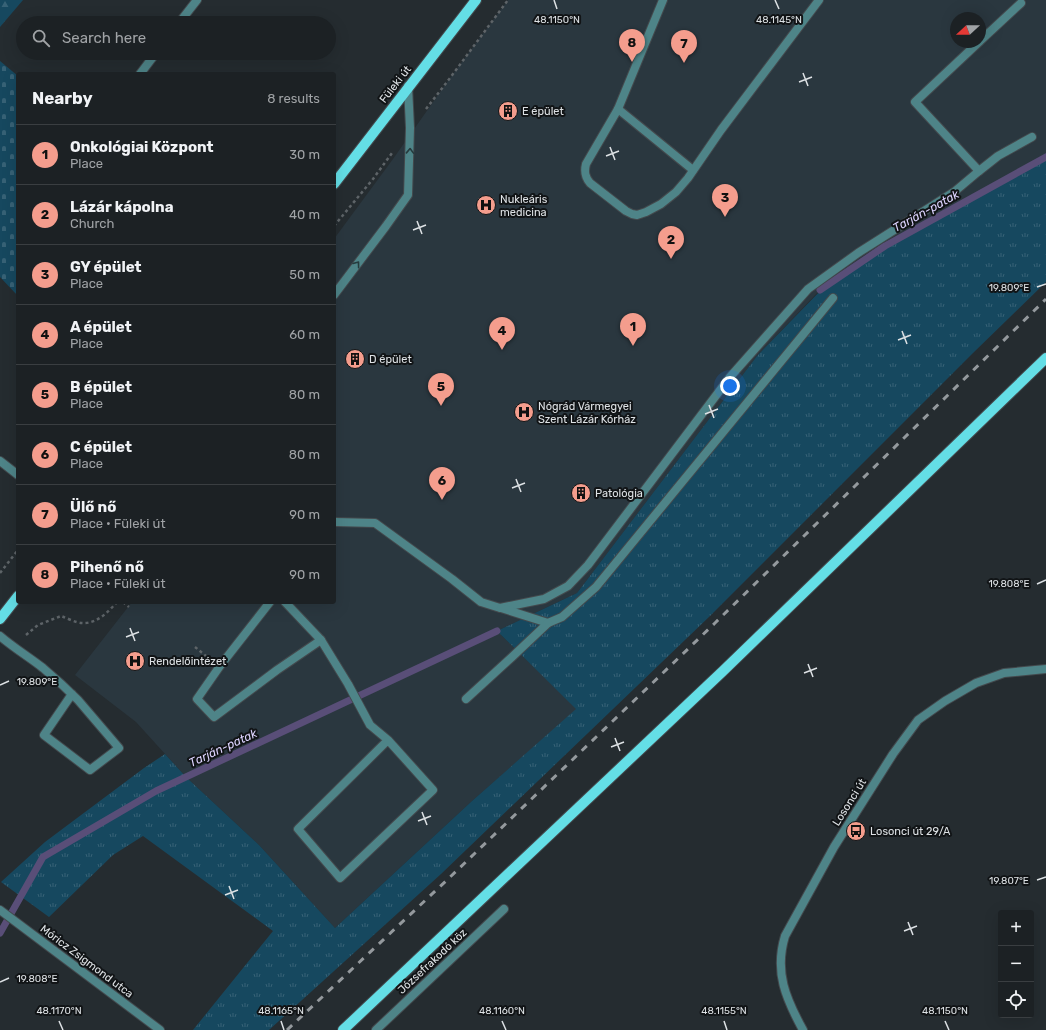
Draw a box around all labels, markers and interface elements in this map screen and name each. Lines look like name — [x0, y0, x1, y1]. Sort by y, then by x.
north arrow — [950, 12, 986, 48]
text: 48.1150°N — [534, 14, 580, 26]
text: 48.1145°N — [756, 14, 802, 26]
search box — [16, 16, 336, 60]
icon: search — [30, 27, 52, 49]
text: Search here — [62, 29, 146, 47]
pin: 8 — [619, 29, 645, 62]
pin: 7 — [671, 30, 697, 63]
street label: Füleki út — [377, 63, 414, 106]
text: Nearby — [32, 88, 93, 108]
text: 8 results — [267, 91, 320, 106]
building icon: E épület — [497, 100, 519, 122]
place label: E épület — [522, 105, 564, 118]
text: Onkológiai Központ — [70, 138, 214, 156]
text: 1 — [42, 147, 48, 162]
text: 30 m — [289, 147, 320, 162]
one-way arrow — [405, 148, 414, 154]
text: Place — [70, 156, 103, 171]
pin: 3 — [712, 184, 738, 217]
water label: Tarján-patak — [890, 187, 962, 235]
place label: Nukleáris medicina — [500, 193, 548, 219]
hospital icon: Nukleáris medicina — [475, 194, 497, 216]
text: Lázár kápolna — [70, 198, 174, 216]
text: 2 — [41, 207, 49, 222]
text: 40 m — [289, 207, 320, 222]
text: Church — [70, 216, 114, 231]
pin: 2 — [658, 226, 684, 259]
text: GY épület — [70, 258, 142, 276]
one-way arrow — [353, 261, 360, 268]
text: 3 — [41, 267, 49, 282]
text: 50 m — [289, 267, 320, 282]
text: Place — [70, 276, 103, 291]
text: 19.809°E — [989, 282, 1029, 294]
pin: 1 — [620, 313, 646, 346]
pin: 4 — [489, 317, 515, 350]
text: A épület — [70, 318, 132, 336]
text: 4 — [41, 327, 49, 342]
text: 60 m — [289, 327, 320, 342]
text: Place — [70, 336, 103, 351]
building icon: D épület — [344, 348, 366, 370]
place label: D épület — [369, 353, 412, 366]
pin: 5 — [428, 373, 454, 406]
your location — [720, 376, 740, 396]
text: B épület — [70, 378, 132, 396]
text: 5 — [41, 387, 49, 402]
text: 80 m — [289, 387, 320, 402]
text: Place — [70, 396, 103, 411]
place label: Nógrád Vármegyei Szent Lázár Kórház — [538, 400, 636, 426]
hospital icon: Nógrád Vármegyei Szent Lázár Kórház — [513, 401, 535, 423]
text: C épület — [70, 438, 132, 456]
text: 6 — [41, 447, 49, 462]
text: 80 m — [289, 447, 320, 462]
text: Place — [70, 456, 103, 471]
pin: 6 — [429, 467, 455, 500]
building icon: Patológia — [570, 482, 592, 504]
place label: Patológia — [595, 487, 643, 500]
text: Ülő nő — [70, 498, 116, 516]
text: 7 — [41, 507, 49, 522]
text: 90 m — [289, 507, 320, 522]
text: Place · Füleki út — [70, 516, 165, 531]
text: Pihenő nő — [70, 558, 144, 576]
text: 8 — [41, 567, 49, 582]
text: 90 m — [289, 567, 320, 582]
text: Place · Füleki út — [70, 576, 165, 591]
text: 19.808°E — [989, 578, 1030, 590]
hospital icon: Rendelőintézet — [124, 650, 146, 672]
place label: Rendelőintézet — [149, 655, 227, 668]
text: 19.809°E — [17, 676, 57, 688]
water label: Tarján-patak — [187, 726, 260, 770]
street label: Losonci út — [830, 776, 869, 828]
bus stop icon: Losonci út 29/A — [845, 820, 867, 842]
place label: Losonci út 29/A — [870, 825, 951, 838]
text: 19.807°E — [989, 875, 1029, 887]
map controls — [998, 910, 1034, 1018]
button: + — [998, 910, 1034, 946]
street label: Móricz Zsigmond utca — [38, 922, 136, 1001]
street label: Józsefrakodó köz — [395, 926, 470, 997]
button: − — [998, 946, 1034, 982]
text: 19.808°E — [17, 973, 58, 985]
button: locate — [998, 982, 1034, 1018]
text: 48.1170°N — [36, 1005, 82, 1017]
text: 48.1165°N — [258, 1005, 304, 1017]
text: 48.1160°N — [479, 1005, 525, 1017]
text: 48.1155°N — [701, 1005, 747, 1017]
text: 48.1150°N — [922, 1005, 968, 1017]

